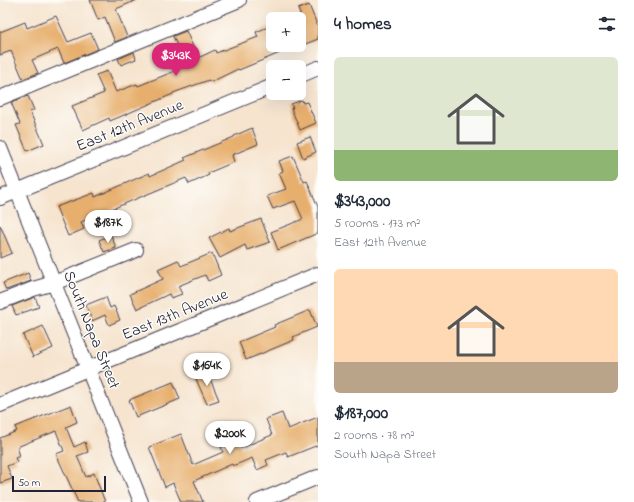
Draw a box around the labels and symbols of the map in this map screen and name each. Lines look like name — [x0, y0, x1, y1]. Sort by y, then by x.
pin: $343K — [148, 43, 204, 77]
street label: East 12th Avenue — [73, 93, 188, 158]
pin: $187K — [80, 210, 136, 244]
street label: South Napa Street — [56, 267, 126, 393]
street label: East 13th Avenue — [118, 283, 232, 347]
pin: $164K — [179, 353, 235, 387]
pin: $200K — [202, 421, 258, 455]
scale bar — [12, 474, 106, 493]

